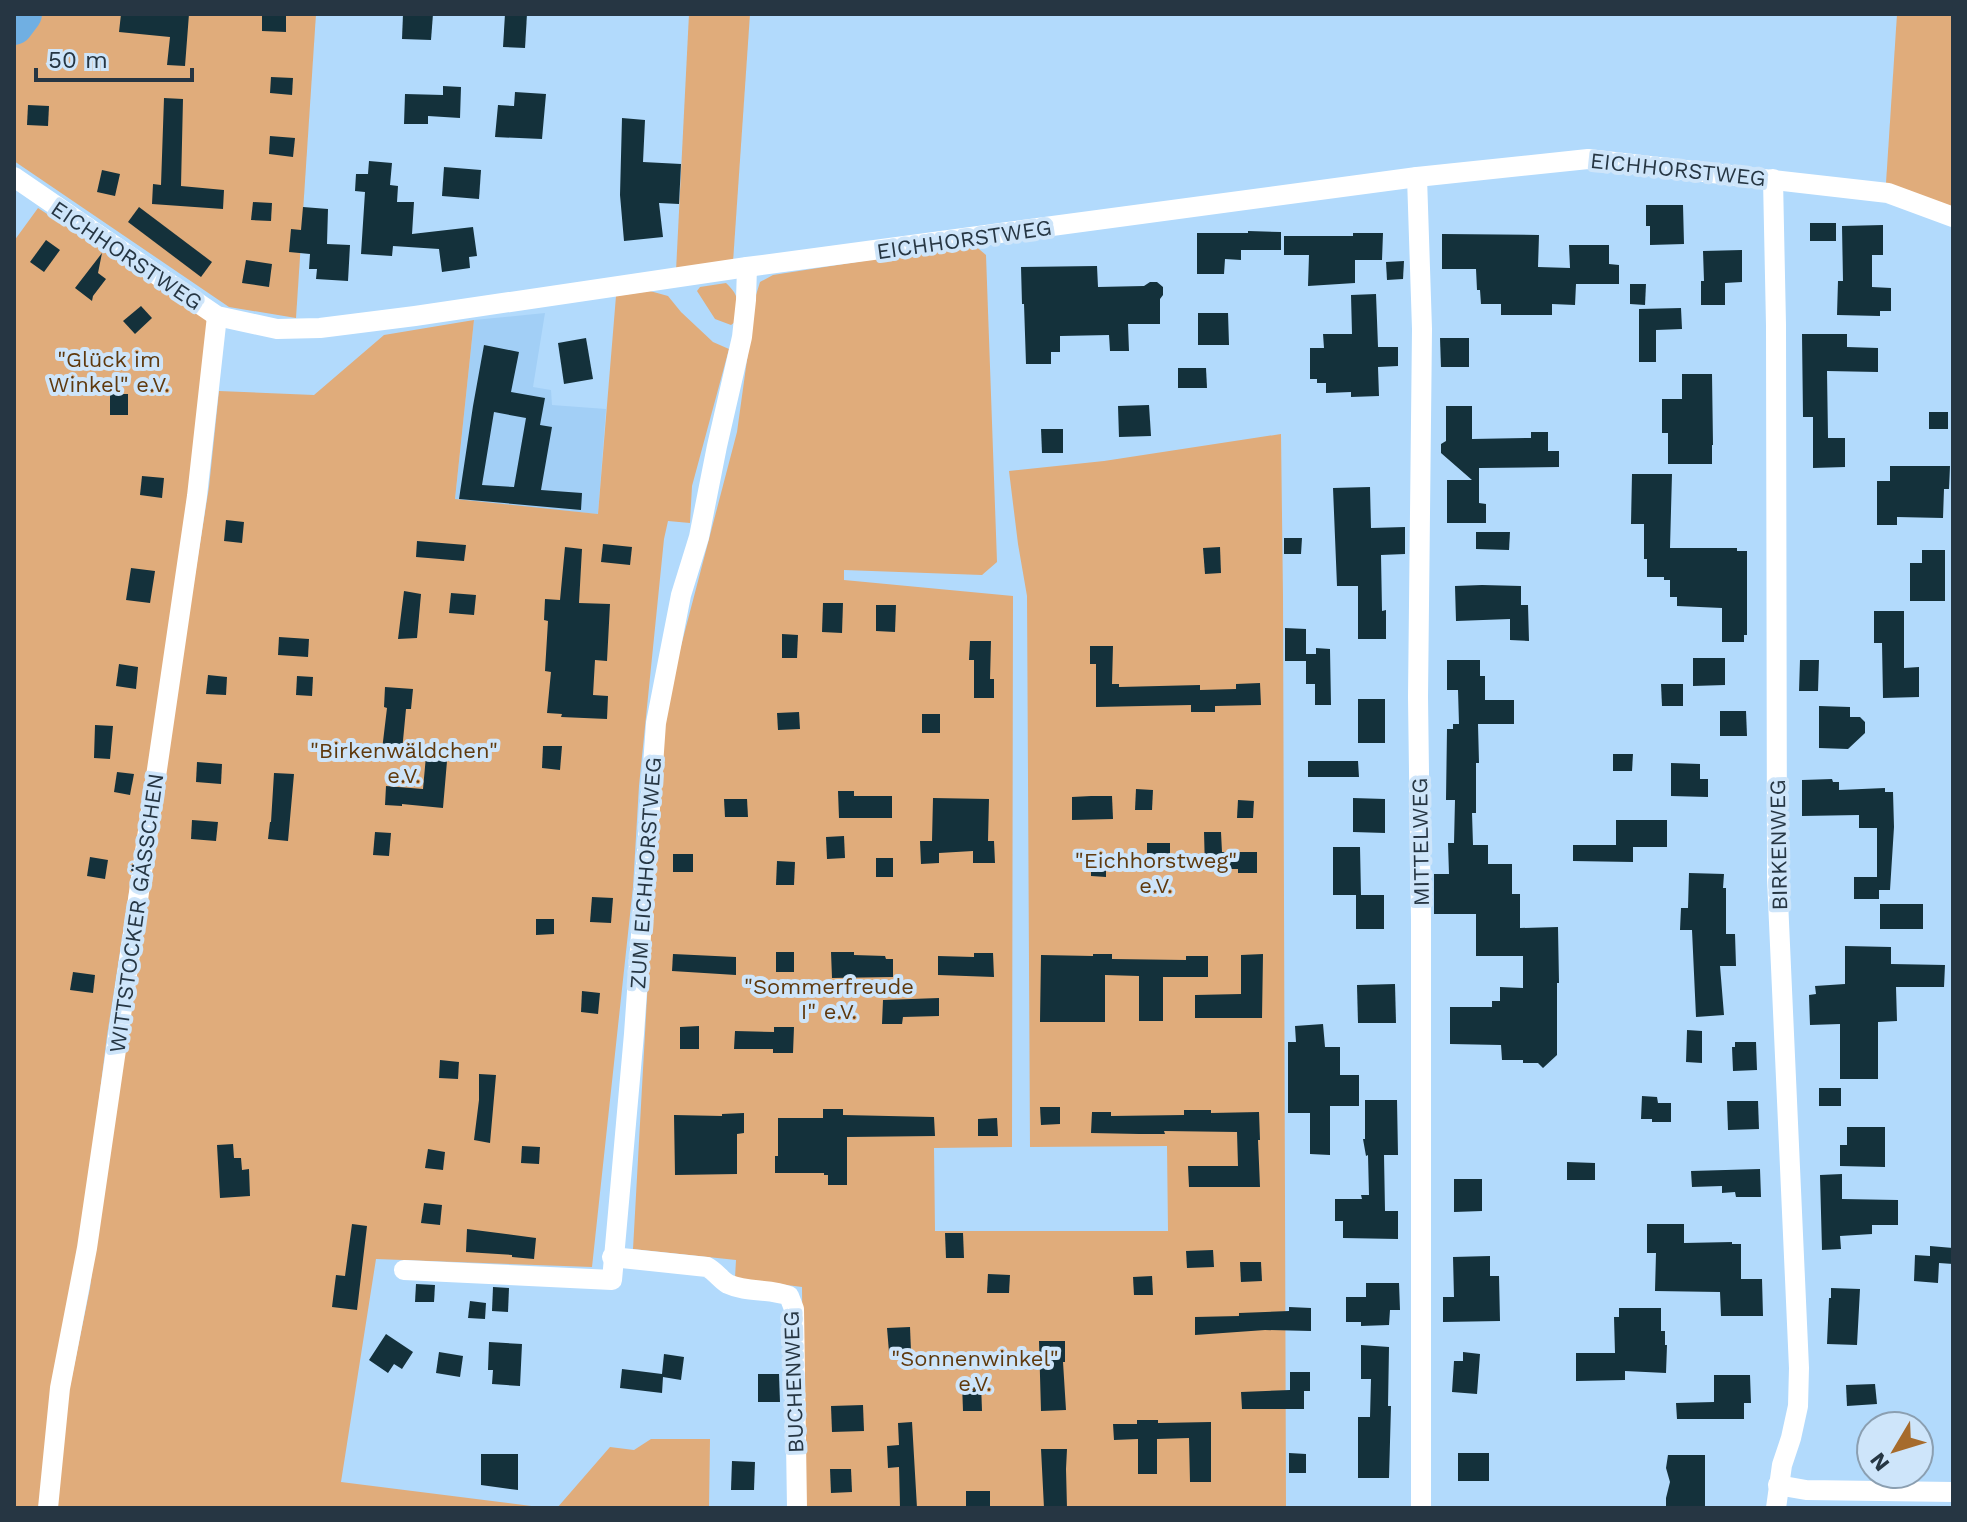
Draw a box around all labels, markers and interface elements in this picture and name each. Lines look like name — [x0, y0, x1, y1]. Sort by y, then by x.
scale bar — [36, 32, 192, 82]
text: 50 m — [48, 46, 108, 74]
street label: EICHHORSTWEG — [1589, 148, 1767, 191]
street label: EICHHORSTWEG — [47, 196, 207, 315]
street label: EICHHORSTWEG — [875, 215, 1053, 264]
park label: "Glück im Winkel" e.V. — [48, 347, 170, 397]
park label: "Birkenwäldchen" e.V. — [310, 738, 498, 788]
street label: ZUM EICHHORSTWEG — [625, 756, 666, 990]
street label: WITTSTOCKER GÄSSCHEN — [105, 772, 168, 1054]
street label: MITTELWEG — [1407, 778, 1434, 906]
street label: BIRKENWEG — [1765, 779, 1792, 911]
park label: "Eichhorstweg" e.V. — [1075, 848, 1237, 898]
park label: "Sommerfreude I" e.V. — [744, 974, 914, 1024]
street label: BUCHENWEG — [779, 1311, 808, 1453]
park label: "Sonnenwinkel" e.V. — [891, 1346, 1059, 1396]
north arrow — [1855, 1410, 1935, 1490]
text: N — [1865, 1448, 1895, 1476]

